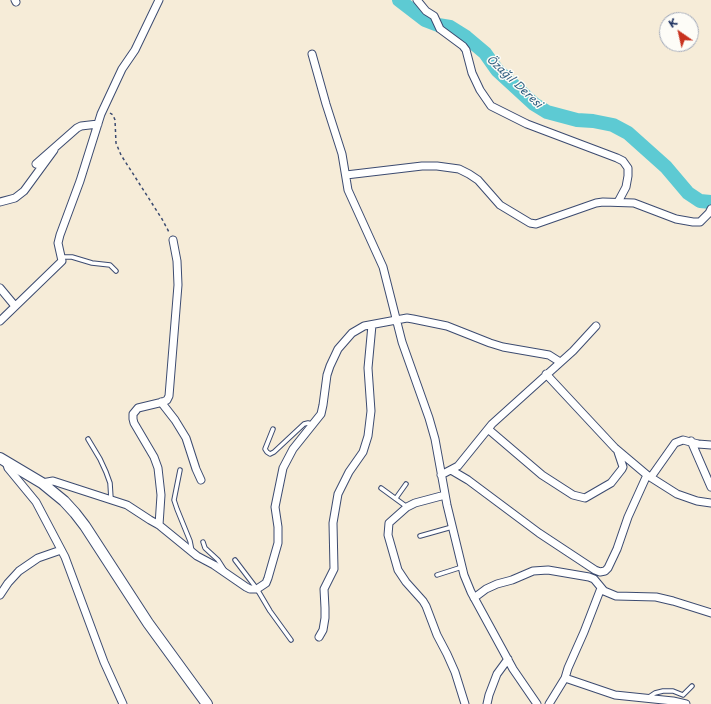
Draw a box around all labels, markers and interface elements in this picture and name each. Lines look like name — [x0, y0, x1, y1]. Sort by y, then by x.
north arrow — [659, 12, 699, 52]
text: K — [664, 13, 681, 32]
water label: Özağıl Deresi — [484, 53, 544, 111]

